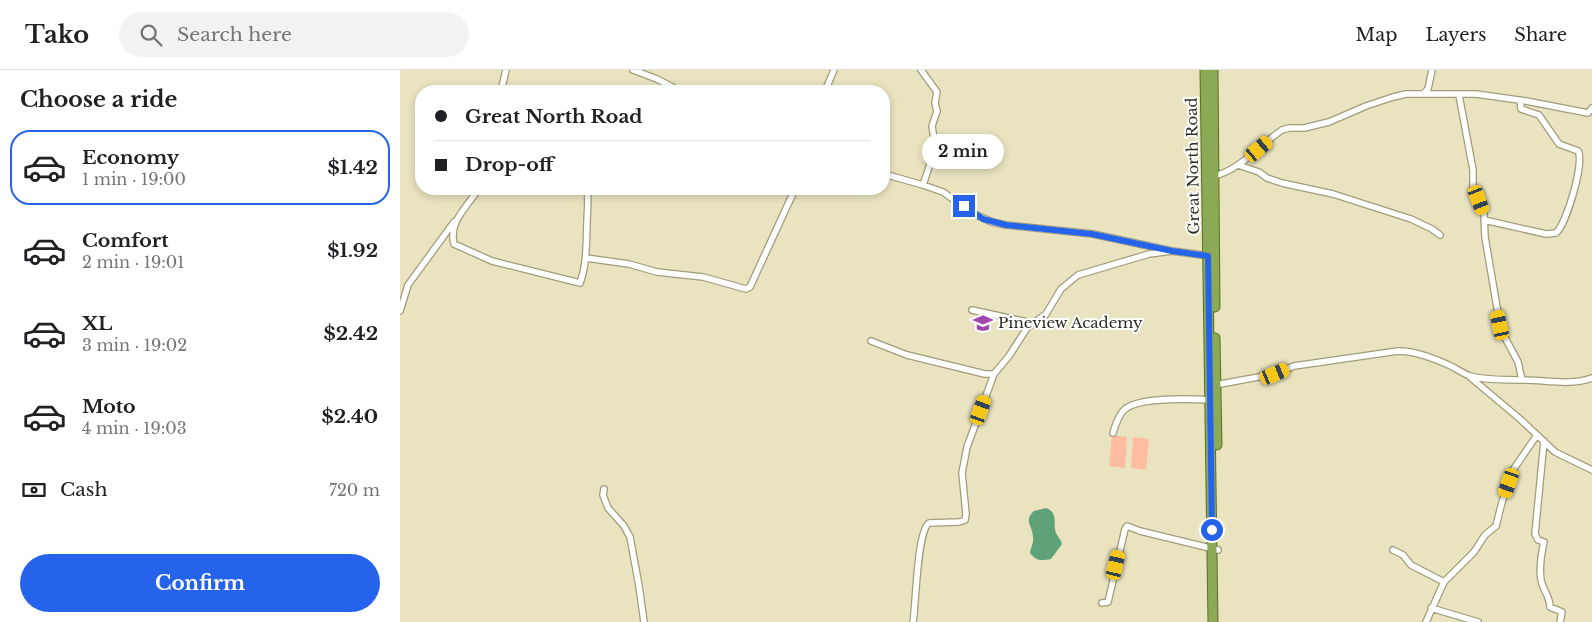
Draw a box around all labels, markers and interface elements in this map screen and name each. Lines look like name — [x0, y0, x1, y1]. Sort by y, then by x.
search box — [119, 12, 469, 57]
text: Tako — [25, 20, 89, 49]
icon: search — [137, 21, 165, 49]
text: Search here — [177, 23, 292, 46]
text: Map — [1356, 24, 1397, 46]
text: Layers — [1425, 24, 1486, 46]
text: Share — [1514, 24, 1567, 46]
text: Choose a ride — [20, 86, 177, 113]
street label: Great North Road — [1182, 97, 1203, 235]
text: Great North Road — [465, 105, 643, 128]
callout: 2 min — [923, 134, 1005, 168]
car — [1242, 134, 1275, 164]
text: 2 min — [938, 141, 988, 161]
icon: car — [22, 145, 67, 190]
text: Economy — [82, 146, 179, 169]
text: Drop-off — [465, 153, 554, 176]
text: $1.42 — [328, 156, 378, 179]
text: 1 min · 19:00 — [82, 169, 186, 189]
car — [1466, 183, 1491, 217]
route end — [953, 195, 975, 217]
icon: car — [22, 228, 67, 273]
text: Comfort — [82, 229, 169, 252]
text: $1.92 — [327, 239, 378, 262]
text: 2 min · 19:01 — [82, 252, 184, 272]
car — [1489, 309, 1510, 341]
icon: car — [22, 311, 67, 356]
text: XL — [82, 312, 112, 335]
school or university icon: Pineview Academy — [972, 312, 994, 334]
place label: Pineview Academy — [998, 313, 1143, 332]
text: $2.42 — [323, 322, 378, 345]
text: 3 min · 19:02 — [82, 335, 187, 355]
car — [1258, 361, 1291, 387]
car — [968, 393, 993, 427]
icon: car — [22, 394, 67, 439]
text: Moto — [82, 395, 136, 418]
text: $2.40 — [321, 405, 378, 428]
text: 4 min · 19:03 — [82, 418, 187, 438]
car — [1497, 466, 1520, 500]
icon: cash — [20, 476, 48, 504]
text: Cash — [60, 478, 107, 501]
text: 720 m — [329, 480, 380, 500]
route start — [1201, 519, 1223, 541]
car — [1105, 549, 1126, 581]
button: Confirm — [20, 554, 380, 612]

